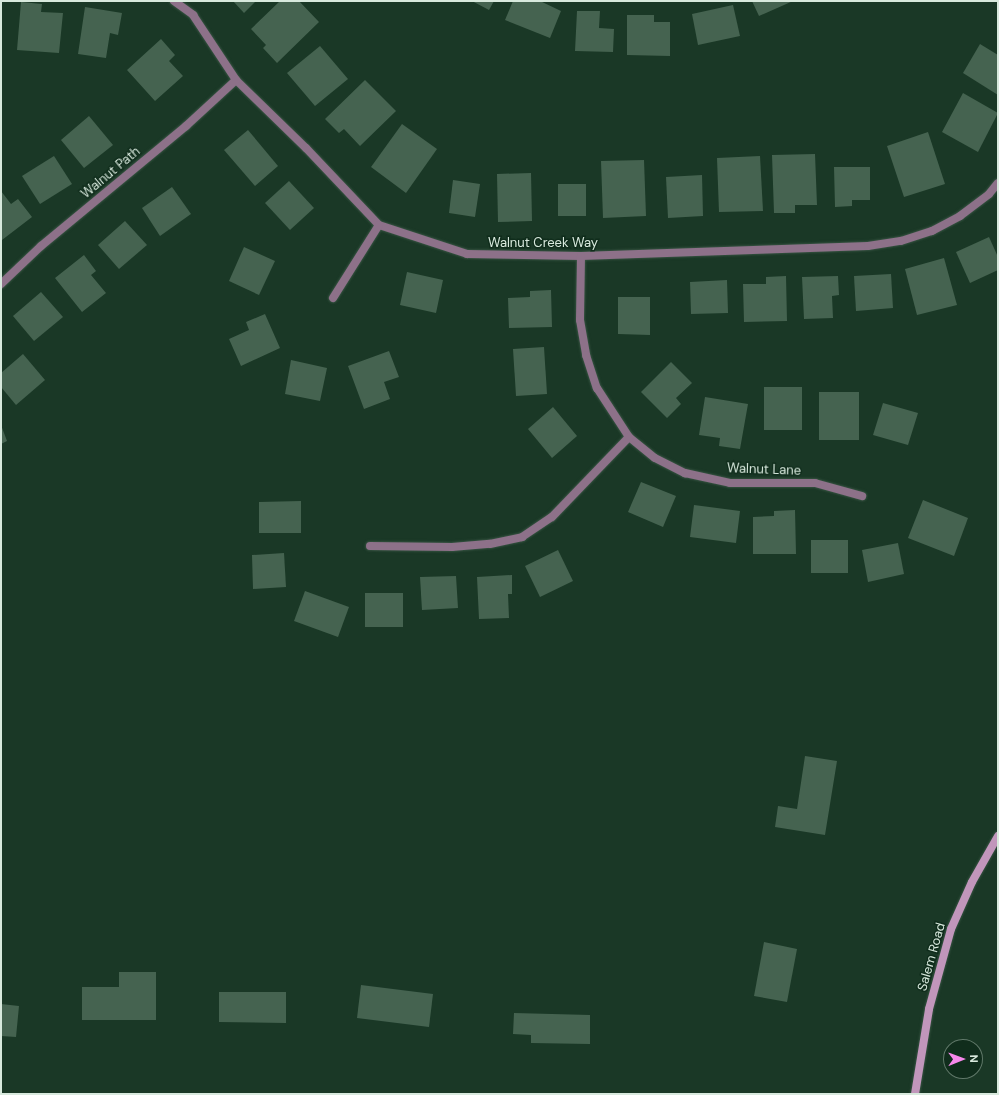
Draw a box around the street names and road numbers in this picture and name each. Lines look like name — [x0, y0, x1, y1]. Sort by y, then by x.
street label: Walnut Path — [78, 144, 144, 202]
street label: Walnut Creek Way — [488, 235, 598, 251]
street label: Walnut Lane — [727, 461, 801, 479]
street label: Salem Road — [915, 921, 949, 993]

